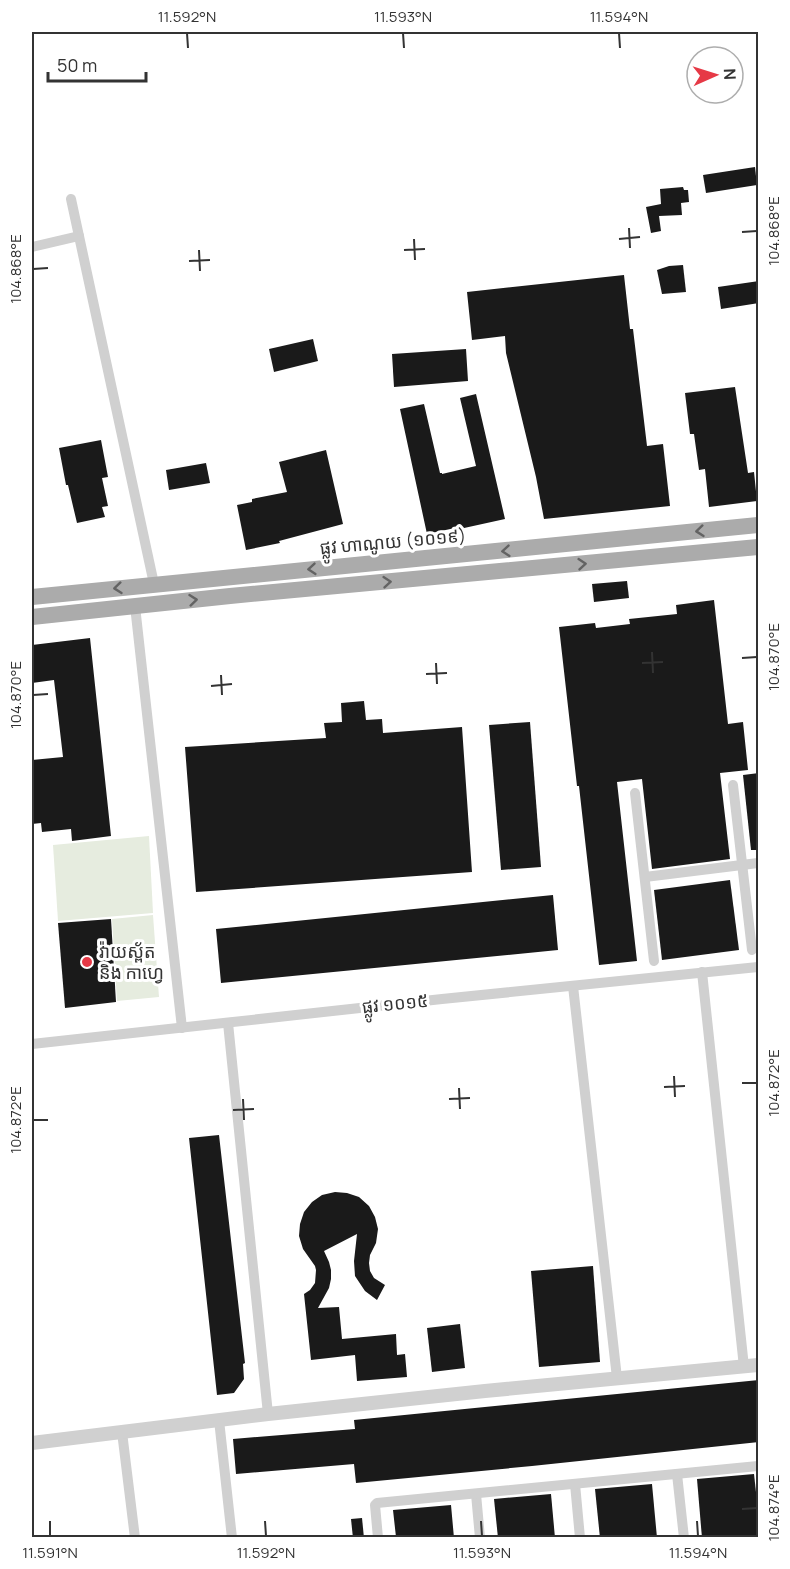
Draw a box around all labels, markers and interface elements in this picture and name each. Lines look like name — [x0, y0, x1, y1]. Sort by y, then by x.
text: 11.592°N — [158, 6, 216, 27]
text: 11.593°N — [374, 6, 432, 27]
text: 11.594°N — [590, 6, 648, 27]
scale bar — [48, 45, 146, 83]
north arrow — [685, 45, 745, 105]
text: 50 m — [57, 53, 97, 77]
text: N — [719, 68, 741, 81]
text: 104.868°E — [763, 196, 784, 266]
text: 104.868°E — [5, 234, 26, 304]
street label: ផ្លូវ ហាណូយ (១០១៩) — [319, 523, 468, 565]
one-way arrow — [696, 525, 705, 537]
one-way arrow — [502, 544, 511, 557]
one-way arrow — [577, 558, 586, 571]
one-way arrow — [308, 562, 317, 575]
one-way arrow — [383, 576, 392, 589]
one-way arrow — [114, 581, 123, 594]
one-way arrow — [189, 594, 198, 607]
text: 104.870°E — [763, 623, 784, 691]
text: 104.870°E — [5, 661, 26, 729]
place label: វ៉ាយស្ព័ត និង កាហ្វេ — [99, 939, 164, 984]
marker: វ៉ាយស្ព័ត និង កាហ្វេ — [80, 955, 94, 969]
street label: ផ្លូវ ១០១៥ — [361, 988, 430, 1024]
text: 104.872°E — [763, 1049, 784, 1117]
text: 104.872°E — [5, 1086, 26, 1154]
text: 104.874°E — [763, 1474, 784, 1542]
text: 11.591°N — [22, 1542, 78, 1563]
text: 11.592°N — [237, 1542, 295, 1563]
text: 11.593°N — [453, 1542, 511, 1563]
text: 11.594°N — [669, 1542, 727, 1563]

